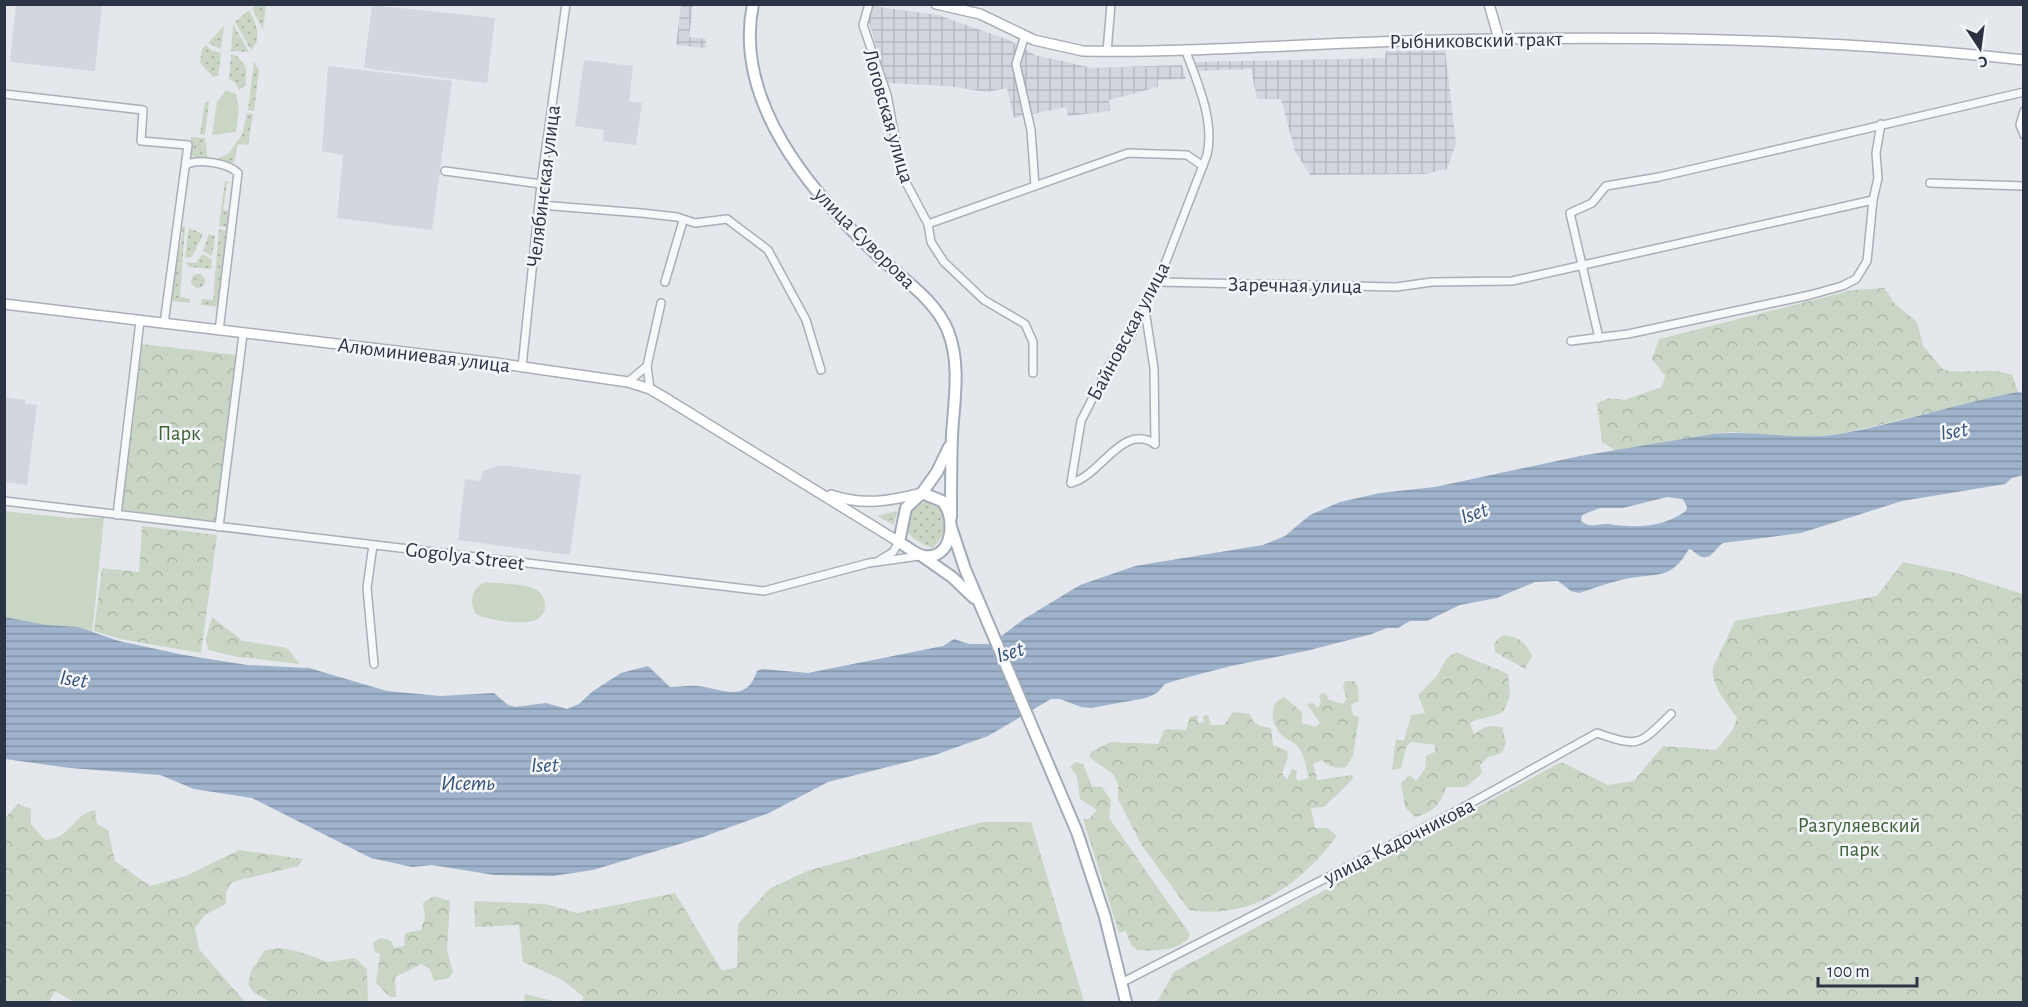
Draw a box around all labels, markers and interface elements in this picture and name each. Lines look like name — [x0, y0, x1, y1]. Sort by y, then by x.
north arrow — [1950, 18, 2010, 78]
street label: Рыбниковский тракт — [1389, 28, 1563, 53]
street label: Логовская улица — [859, 47, 918, 186]
text: С — [1977, 53, 1989, 70]
street label: Челябинская улица — [523, 103, 564, 268]
street label: улица Суворова — [809, 183, 920, 293]
street label: Байновская улица — [1083, 258, 1174, 404]
street label: Заречная улица — [1228, 274, 1363, 297]
street label: Алюминиевая улица — [336, 334, 512, 377]
water label: Iset — [1939, 418, 1970, 444]
park label: Парк — [157, 423, 201, 444]
water label: Iset — [1458, 498, 1492, 528]
street label: Gogolya Street — [404, 539, 526, 574]
water label: Iset — [994, 637, 1027, 666]
water label: Iset — [58, 666, 90, 692]
water label: Iset — [531, 754, 560, 776]
water label: Исеть — [441, 772, 495, 794]
street label: улица Кадочникова — [1320, 794, 1478, 889]
park label: Разгуляевский парк — [1798, 815, 1920, 860]
scale bar — [1818, 950, 1917, 988]
text: 100 m — [1827, 963, 1870, 981]

